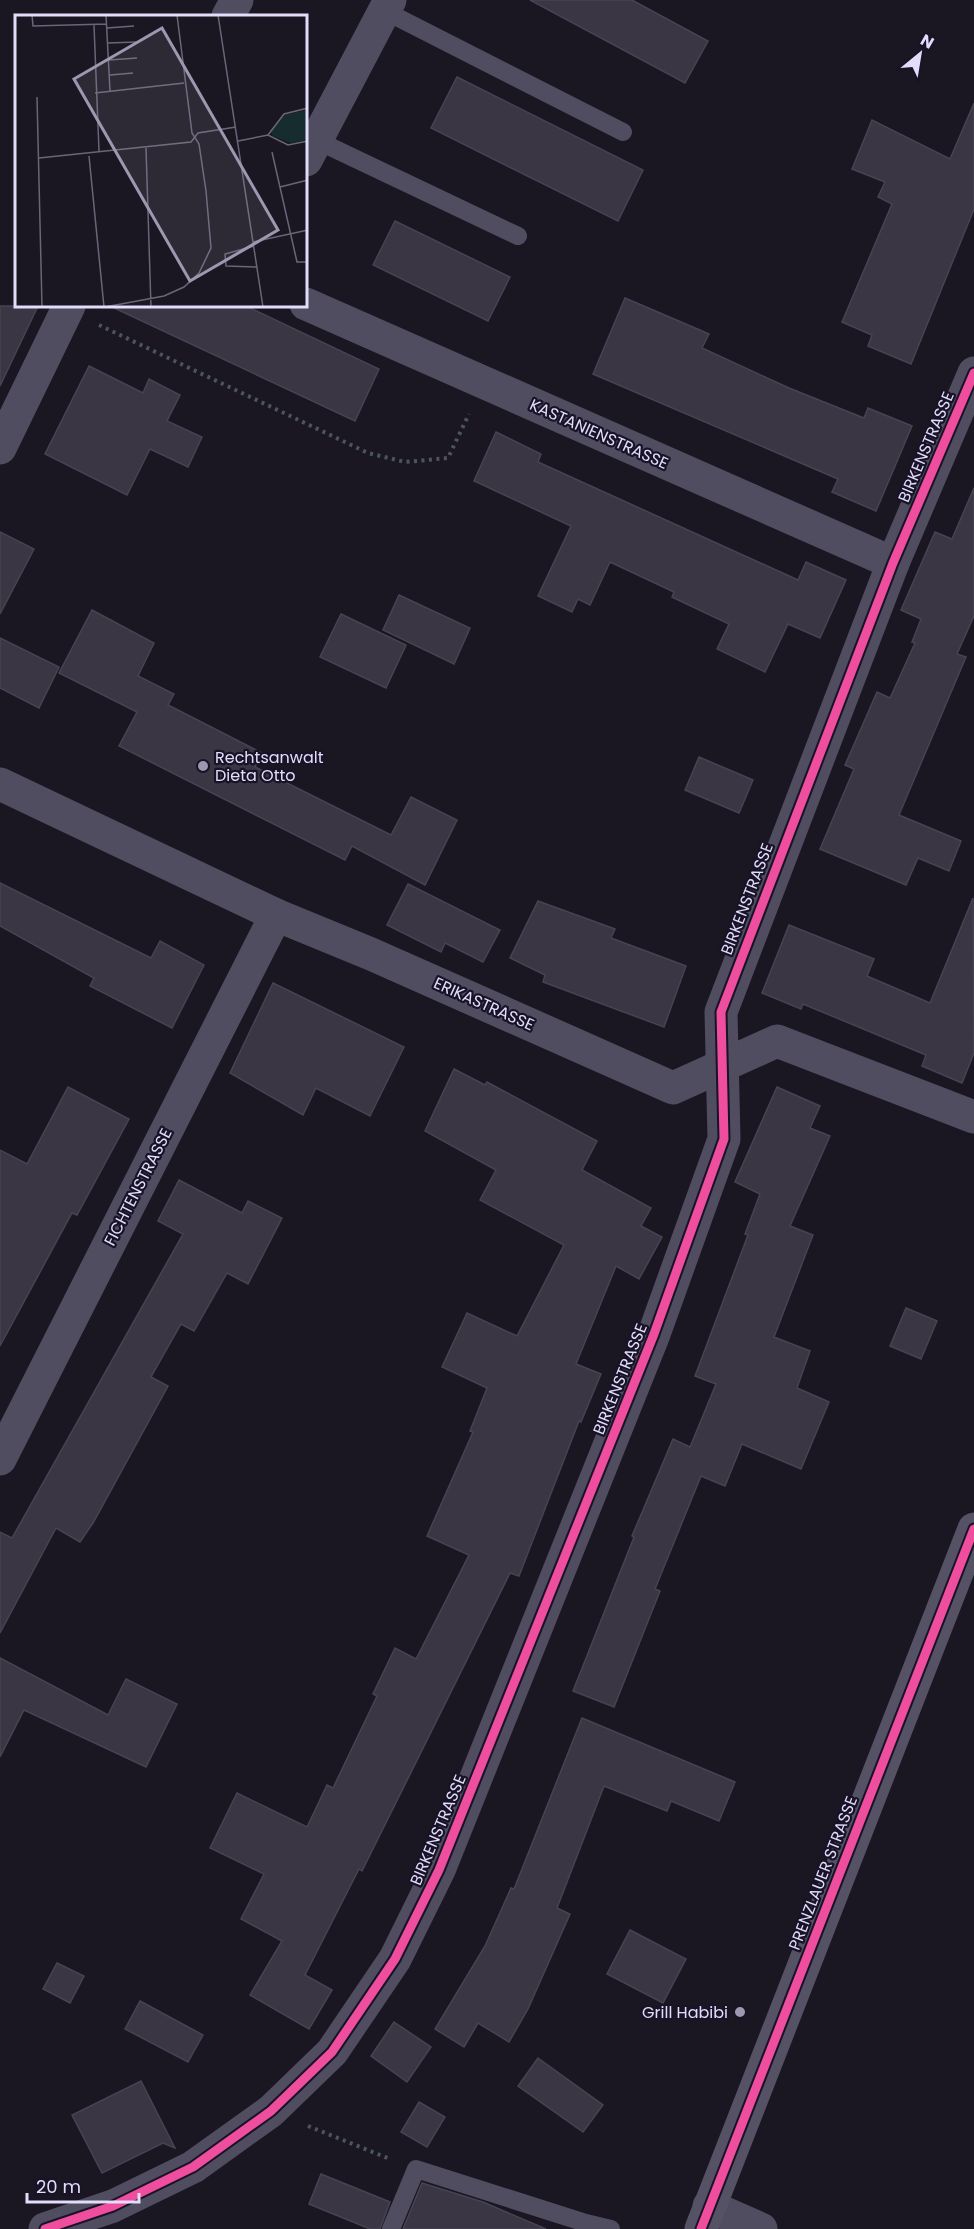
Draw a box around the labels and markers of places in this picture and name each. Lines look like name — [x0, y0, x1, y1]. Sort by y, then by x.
place label: Rechtsanwalt Dieta Otto — [215, 746, 324, 787]
marker: Rechtsanwalt Dieta Otto — [196, 759, 210, 773]
place label: Grill Habibi — [642, 2001, 728, 2024]
marker: Grill Habibi — [733, 2005, 747, 2019]

